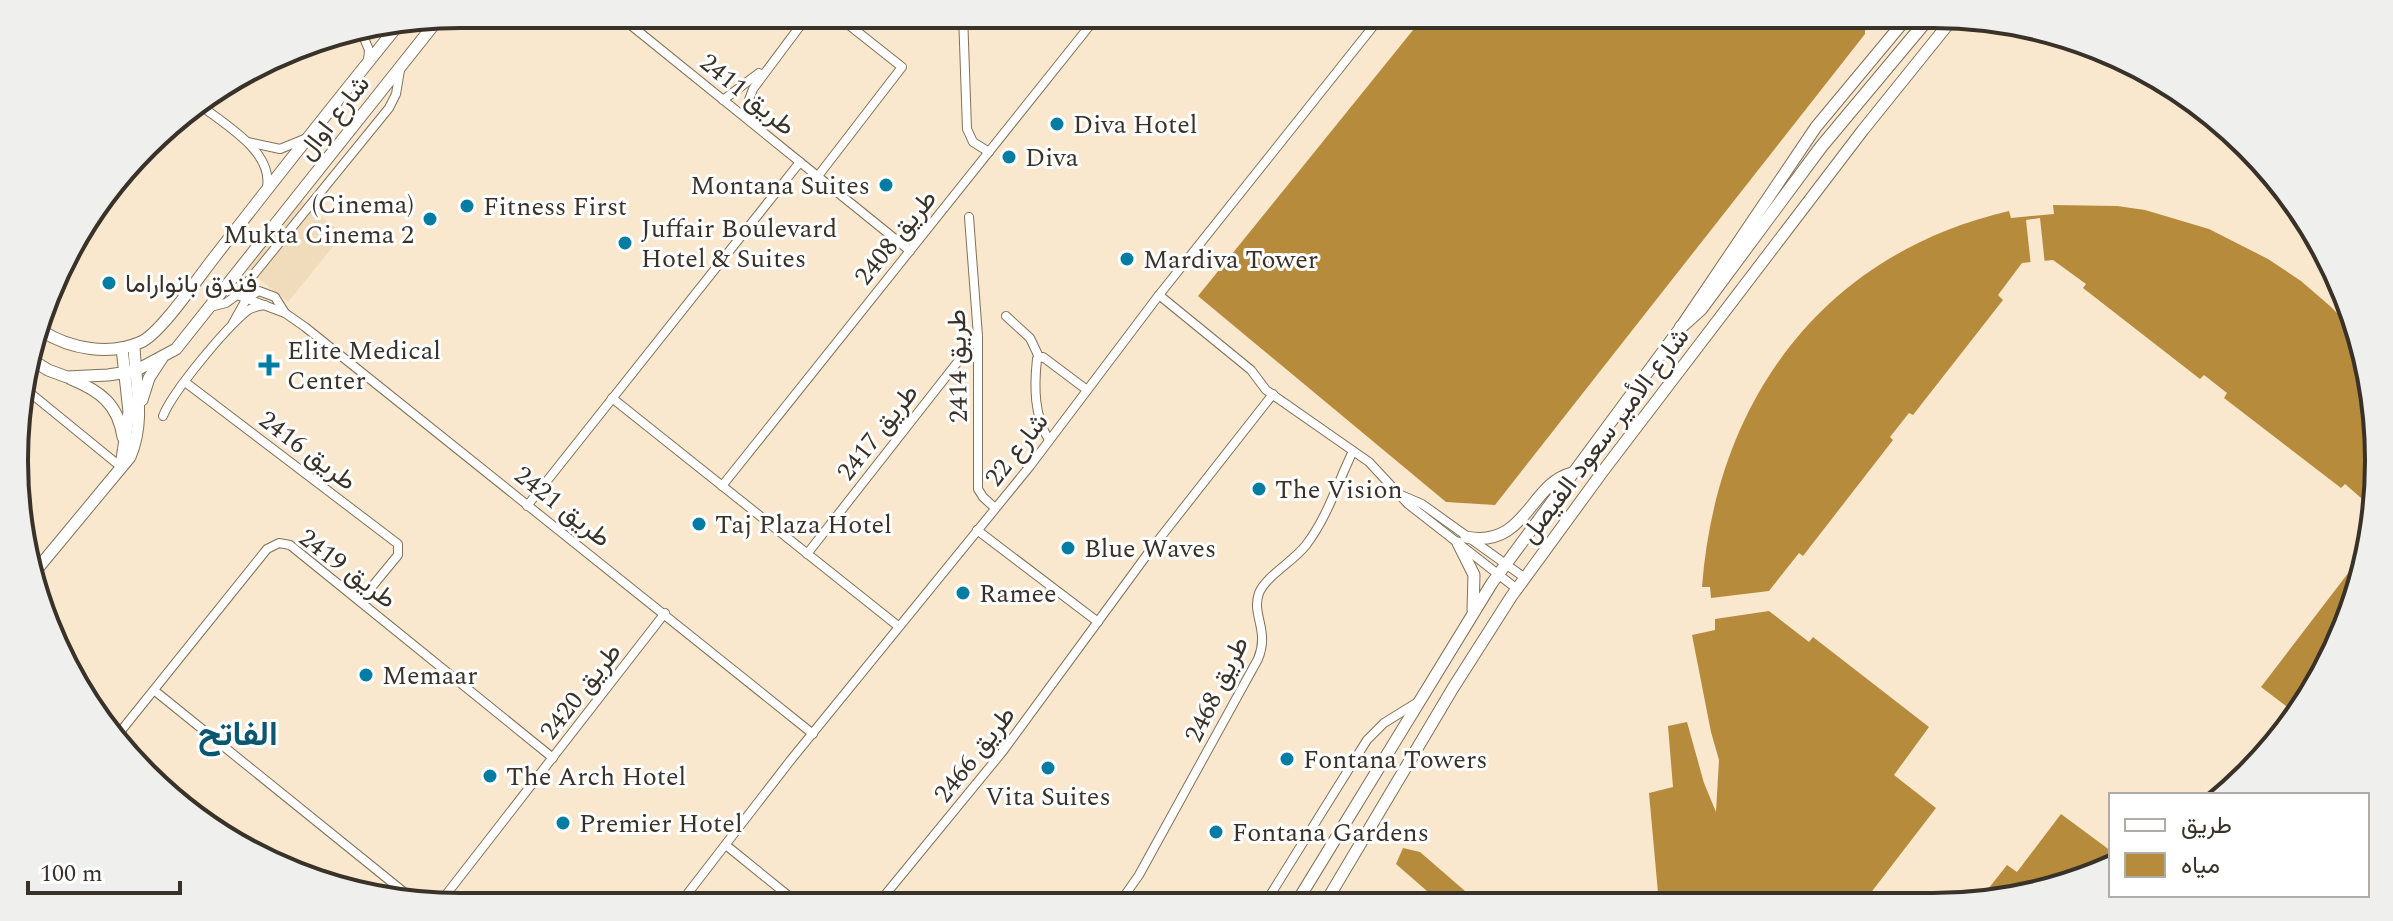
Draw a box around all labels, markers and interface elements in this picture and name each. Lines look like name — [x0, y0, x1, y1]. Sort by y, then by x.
street label: طريق 2411 — [691, 43, 804, 146]
street label: شارع اوال — [288, 66, 380, 169]
place label: Diva Hotel — [1073, 105, 1198, 145]
marker: Diva Hotel — [1048, 115, 1066, 133]
place label: Diva — [1025, 138, 1079, 178]
marker: Diva — [1000, 148, 1018, 166]
place label: Montana Suites — [690, 166, 870, 206]
marker: Montana Suites — [877, 176, 895, 194]
street label: طريق 2408 — [844, 181, 947, 294]
place label: (Cinema) Mukta Cinema 2 — [223, 185, 414, 255]
place label: Fitness First — [483, 187, 627, 227]
marker: Fitness First — [458, 197, 476, 215]
place label: Juffair Boulevard Hotel & Suites — [641, 209, 837, 279]
marker: (Cinema) Mukta Cinema 2 — [421, 210, 439, 228]
marker: Juffair Boulevard Hotel & Suites — [616, 234, 634, 252]
place label: Mardiva Tower — [1143, 240, 1318, 280]
marker: Mardiva Tower — [1118, 250, 1136, 268]
place label: فندق بانواراما — [125, 264, 257, 304]
marker: فندق بانواراما — [100, 274, 118, 292]
street label: طريق 2414 — [937, 309, 979, 423]
street label: شارع الأمير سعود الفيصل — [1510, 319, 1700, 552]
place label: Elite Medical Center — [287, 331, 441, 401]
marker: Elite Medical Center — [258, 354, 280, 376]
street label: طريق 2417 — [827, 376, 929, 490]
street label: طريق 2416 — [250, 401, 365, 501]
street label: شارع 22 — [975, 404, 1059, 495]
street label: طريق 2421 — [505, 456, 619, 558]
place label: The Vision — [1275, 470, 1403, 510]
marker: The Vision — [1250, 480, 1268, 498]
place label: Taj Plaza Hotel — [715, 505, 892, 545]
marker: Taj Plaza Hotel — [690, 515, 708, 533]
street label: طريق 2419 — [290, 519, 405, 619]
place label: Blue Waves — [1084, 529, 1216, 569]
marker: Blue Waves — [1059, 539, 1077, 557]
place label: Ramee — [979, 574, 1057, 614]
marker: Ramee — [954, 584, 972, 602]
street label: طريق 2468 — [1174, 630, 1260, 749]
street label: طريق 2420 — [530, 635, 632, 749]
place label: Memaar — [382, 656, 478, 696]
marker: Memaar — [357, 666, 375, 684]
street label: طريق 2466 — [924, 698, 1026, 812]
district label: الفاتح — [198, 709, 278, 761]
place label: Fontana Towers — [1303, 740, 1487, 780]
marker: Fontana Towers — [1278, 750, 1296, 768]
place label: The Arch Hotel — [506, 757, 686, 797]
marker: Vita Suites — [1039, 759, 1057, 777]
marker: The Arch Hotel — [481, 767, 499, 785]
place label: Vita Suites — [985, 777, 1111, 817]
legend — [2109, 793, 2369, 897]
place label: Premier Hotel — [579, 804, 743, 844]
text: طريق — [2181, 808, 2232, 844]
place label: Fontana Gardens — [1232, 813, 1429, 853]
marker: Premier Hotel — [554, 814, 572, 832]
marker: Fontana Gardens — [1207, 823, 1225, 841]
scale bar — [28, 845, 180, 895]
text: مياه — [2181, 848, 2220, 884]
text: 100 m — [40, 856, 103, 892]

